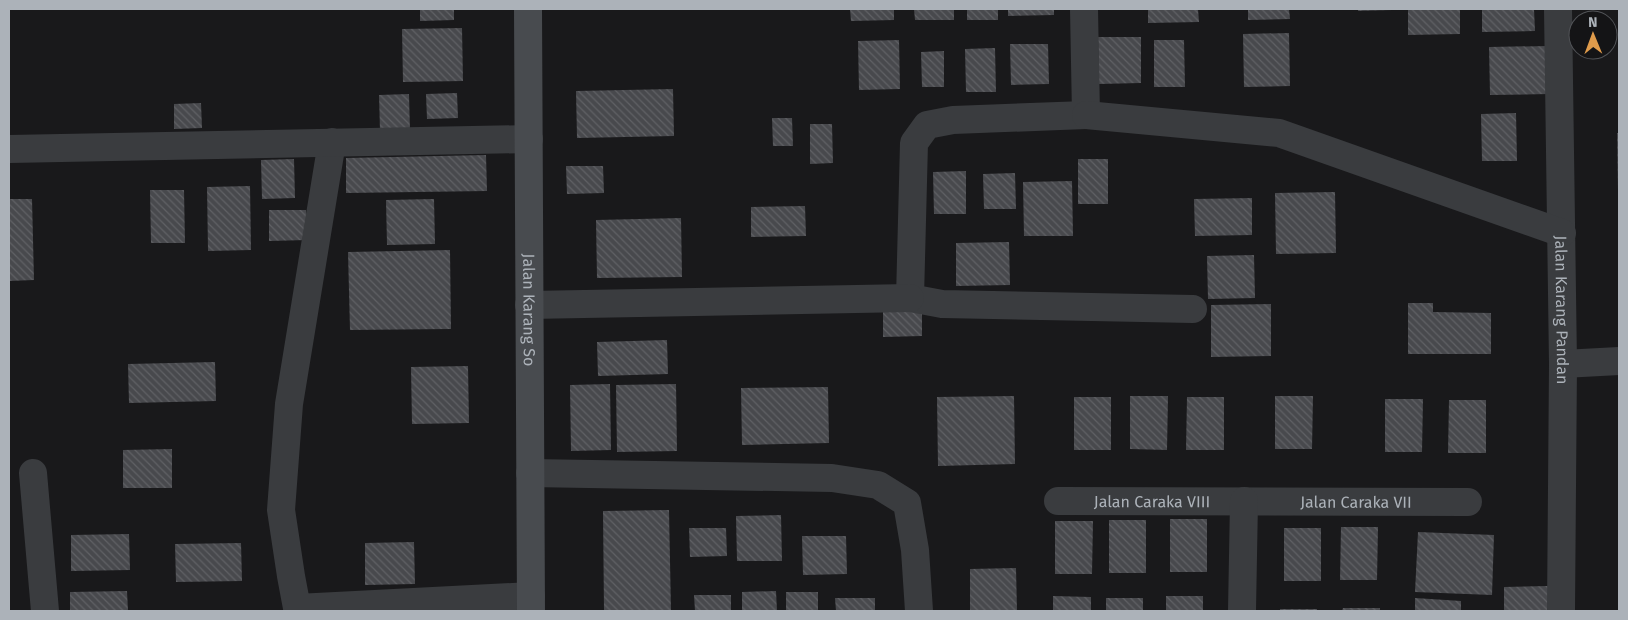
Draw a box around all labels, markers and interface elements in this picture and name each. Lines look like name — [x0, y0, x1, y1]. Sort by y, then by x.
north arrow — [1568, 10, 1618, 60]
text: N — [1588, 14, 1598, 31]
street label: Jalan Karang Pandan — [1552, 235, 1573, 385]
street label: Jalan Karang So — [520, 254, 539, 366]
street label: Jalan Caraka VIII — [1094, 492, 1210, 511]
street label: Jalan Caraka VII — [1300, 492, 1412, 511]

